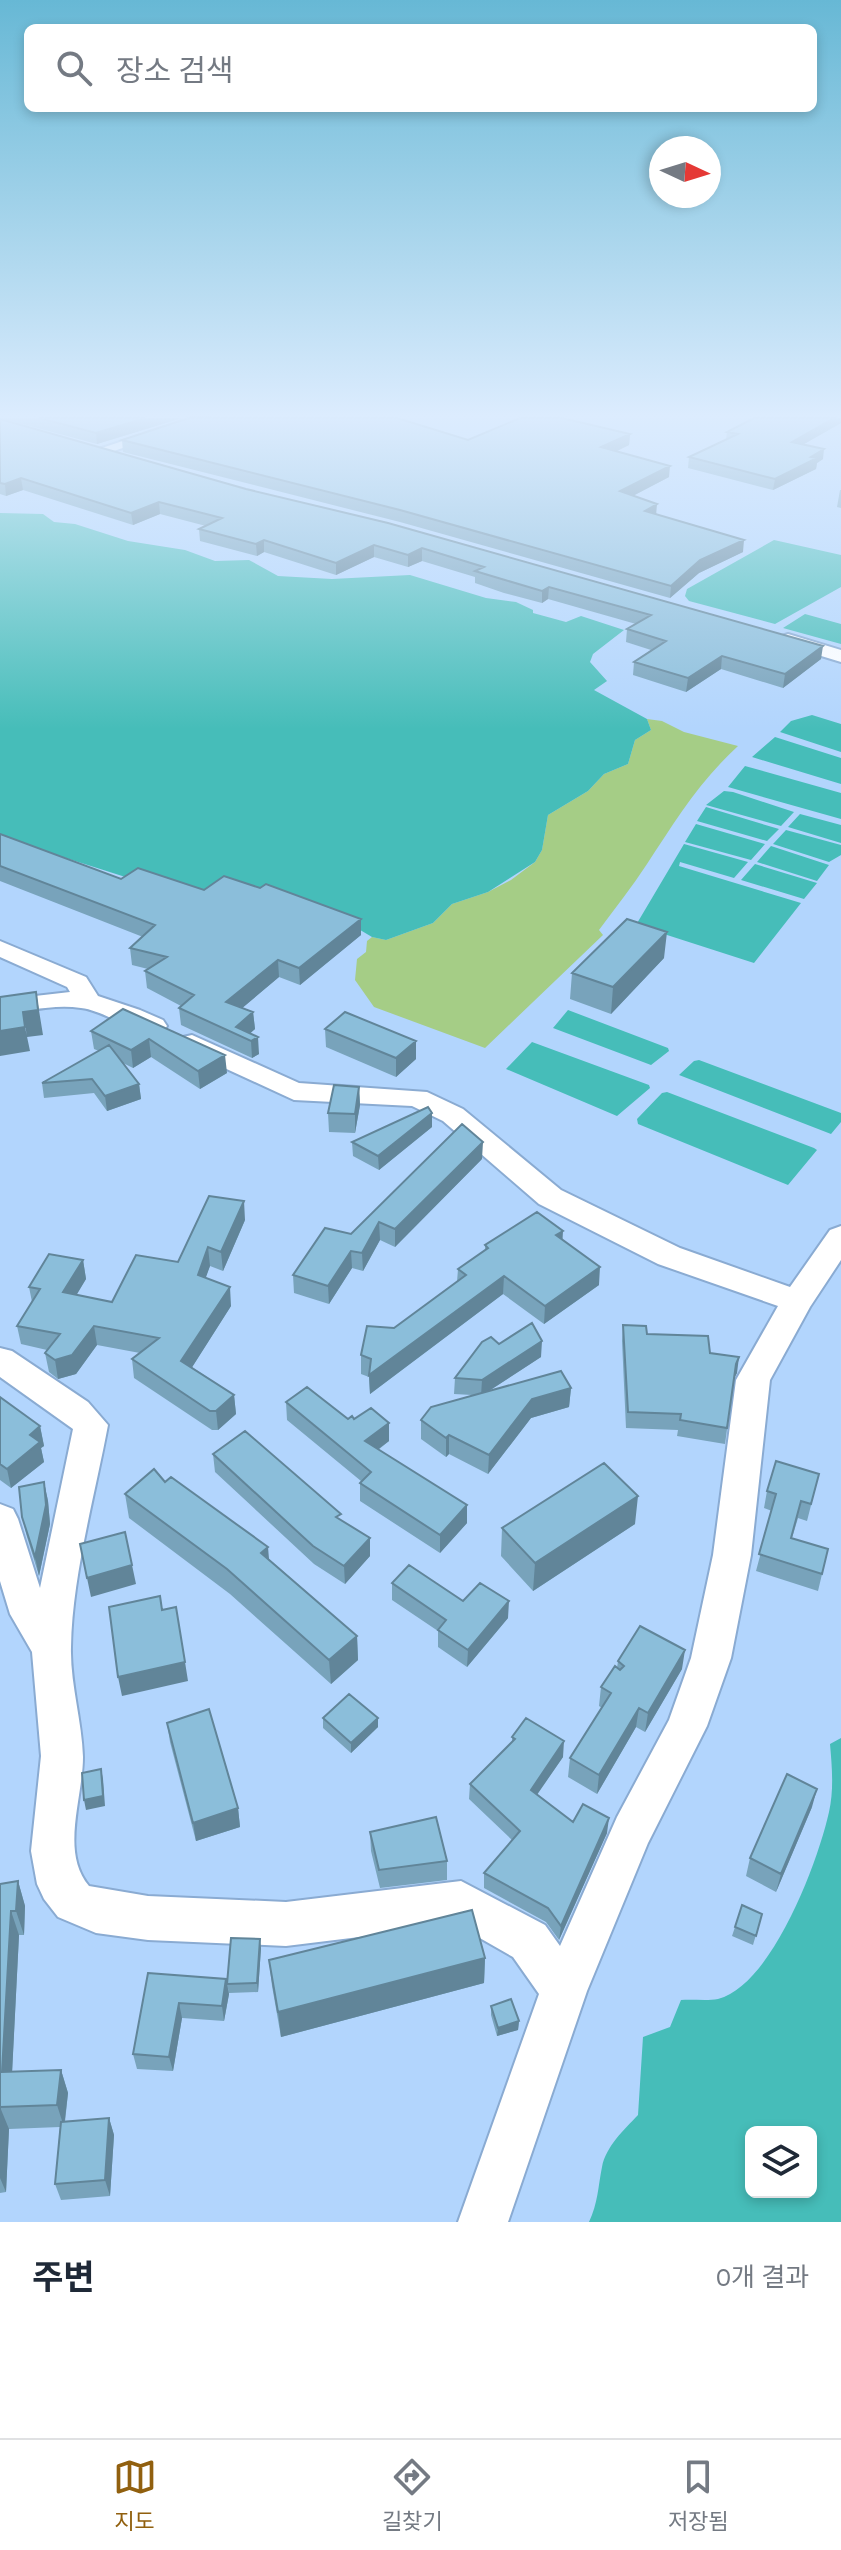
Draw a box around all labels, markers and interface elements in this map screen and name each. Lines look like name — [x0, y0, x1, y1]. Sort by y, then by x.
search box — [24, 24, 817, 112]
icon: search — [52, 46, 96, 90]
text: 장소 검색 — [116, 53, 234, 89]
north arrow — [649, 136, 721, 208]
map controls — [745, 2126, 817, 2198]
button: layers — [745, 2126, 817, 2198]
text: 주변 — [32, 2258, 95, 2298]
text: 0개 결과 — [716, 2262, 809, 2293]
tab: 지도 — [113, 2455, 157, 2535]
tab: 길찾기 — [382, 2455, 442, 2535]
tab: 저장됨 — [668, 2455, 728, 2535]

